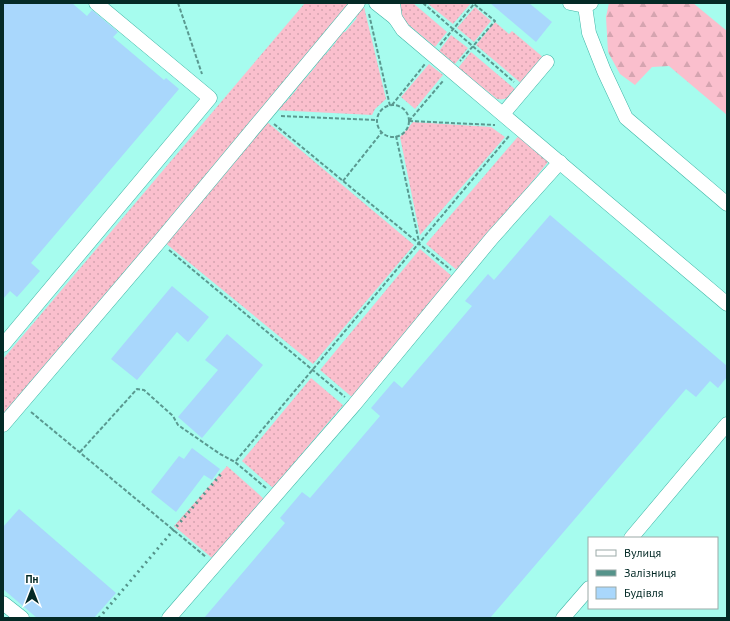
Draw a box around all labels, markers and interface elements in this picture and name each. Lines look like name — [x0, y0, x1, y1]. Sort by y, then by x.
legend — [588, 537, 718, 609]
text: Вулиця — [624, 545, 661, 560]
text: Залізниця — [624, 565, 676, 580]
north arrow — [12, 569, 52, 609]
text: Пн — [26, 572, 39, 586]
text: Будівля — [624, 585, 663, 600]

